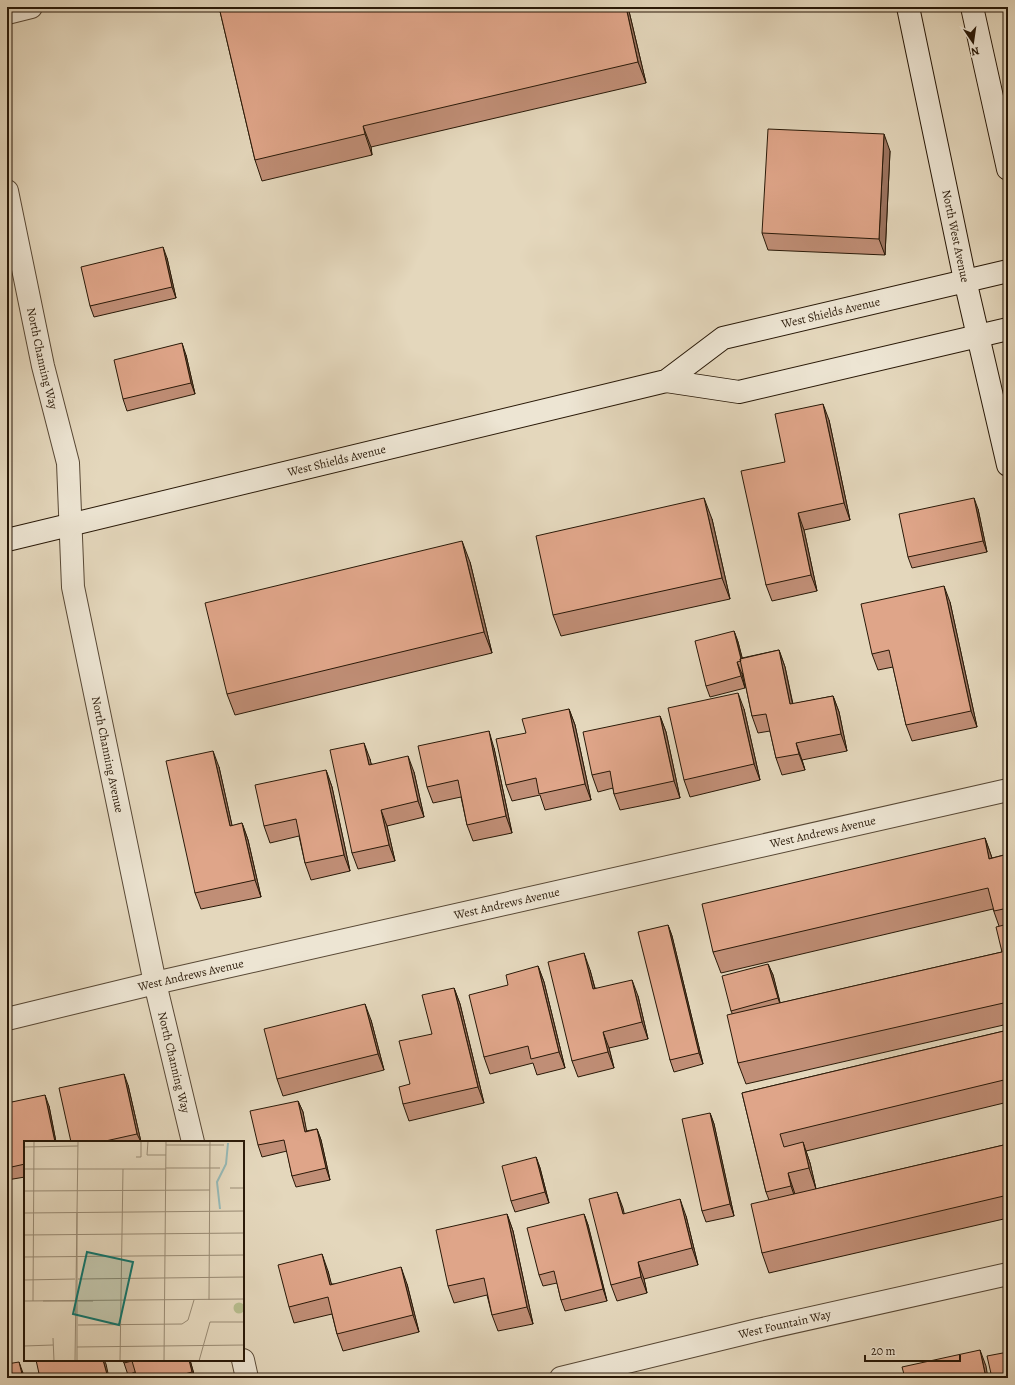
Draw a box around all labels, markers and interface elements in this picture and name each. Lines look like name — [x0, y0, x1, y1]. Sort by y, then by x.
north arrow — [953, 22, 993, 62]
text: N — [970, 43, 981, 59]
street label: North West Avenue — [938, 188, 973, 284]
street label: West Shields Avenue — [779, 293, 882, 332]
street label: North Channing Way — [23, 306, 62, 411]
street label: West Shields Avenue — [285, 441, 387, 480]
street label: North Channing Avenue — [88, 695, 128, 814]
street label: West Andrews Avenue — [767, 812, 877, 852]
street label: West Andrews Avenue — [451, 884, 561, 923]
street label: West Andrews Avenue — [135, 955, 245, 995]
street label: North Channing Way — [154, 1010, 194, 1115]
inset map — [24, 1141, 244, 1361]
street label: West Fountain Way — [736, 1306, 833, 1343]
scale bar — [865, 1337, 960, 1363]
text: 20 m — [871, 1343, 895, 1359]

